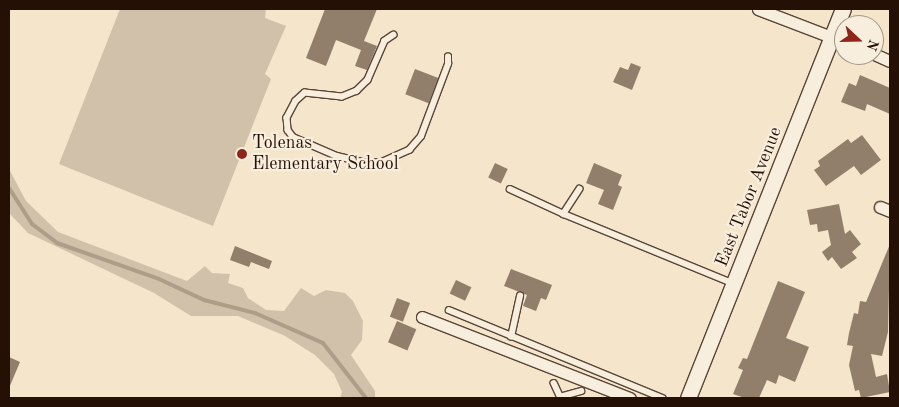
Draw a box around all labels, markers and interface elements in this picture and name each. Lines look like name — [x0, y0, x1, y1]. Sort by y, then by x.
north arrow — [834, 15, 884, 65]
text: N — [864, 38, 881, 53]
street label: East Tabor Avenue — [711, 124, 787, 270]
place label: Tolenas Elementary School — [252, 133, 399, 176]
marker: Tolenas Elementary School — [236, 148, 248, 160]

